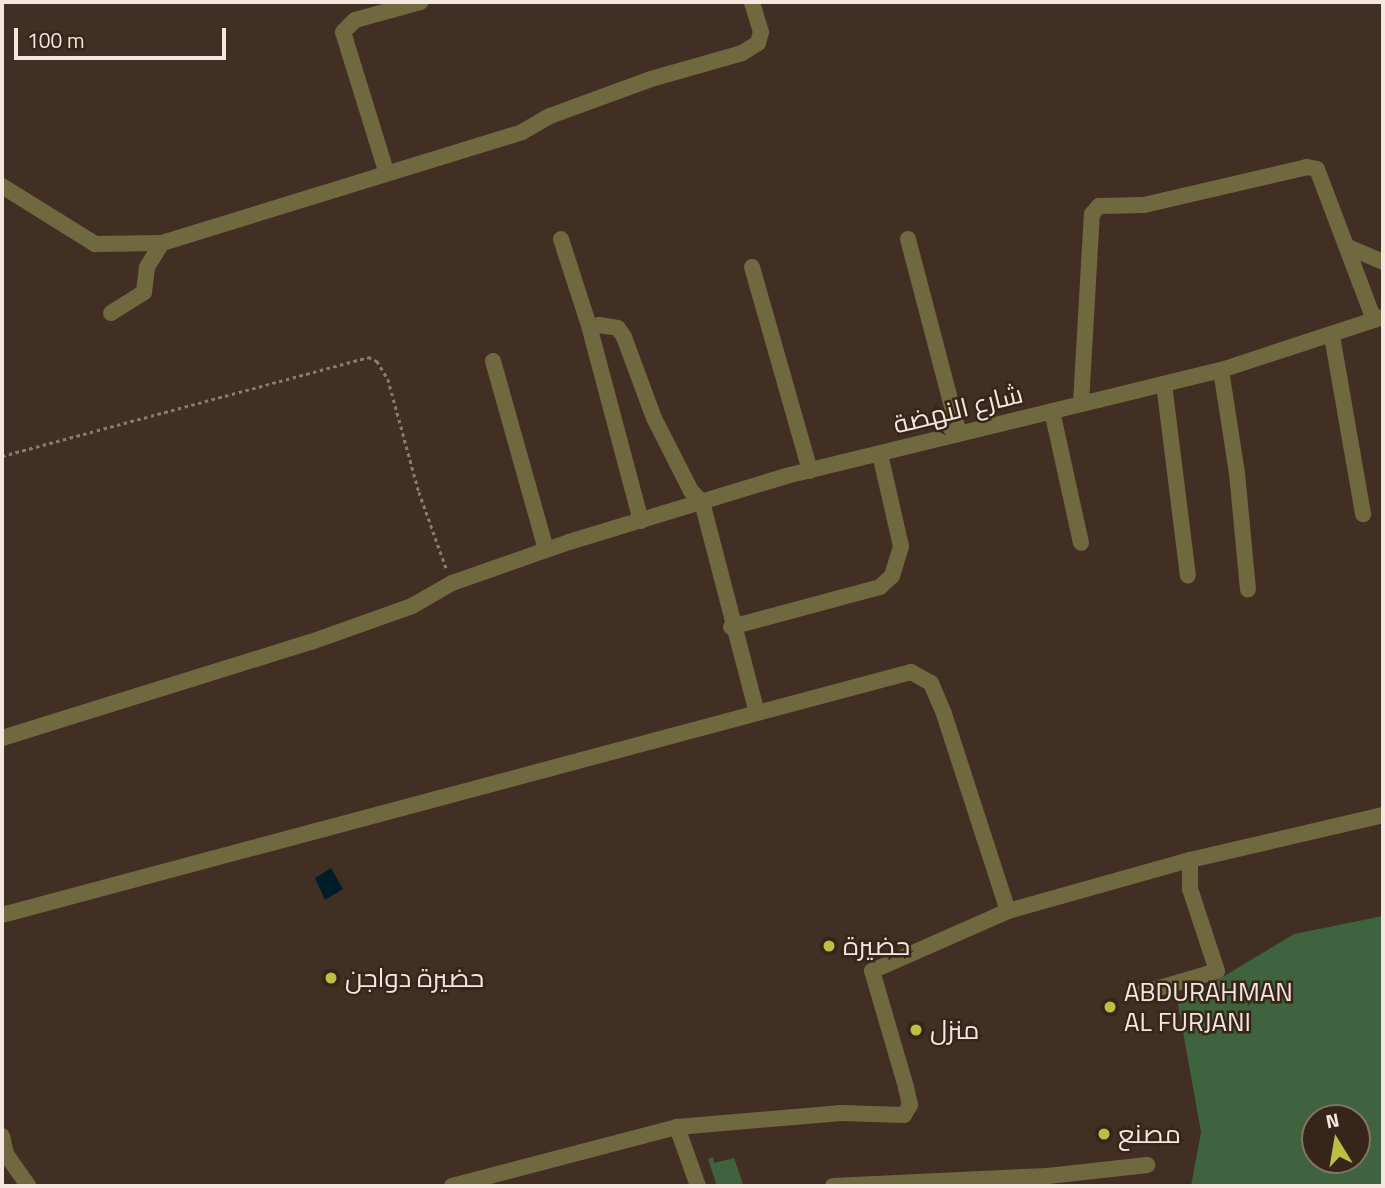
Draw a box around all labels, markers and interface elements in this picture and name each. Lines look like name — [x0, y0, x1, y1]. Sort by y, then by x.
scale bar — [18, 14, 229, 58]
text: 100 m — [27, 24, 84, 56]
street label: شارع النهضة — [890, 378, 1026, 440]
place label: حضيرة — [843, 930, 910, 962]
marker: حضيرة — [821, 938, 837, 954]
place label: حضيرة دواجن — [345, 962, 484, 994]
marker: حضيرة دواجن — [323, 970, 339, 986]
place label: ABDURAHMAN AL FURJANI — [1124, 976, 1293, 1038]
marker: ABDURAHMAN AL FURJANI — [1102, 999, 1118, 1015]
place label: منزل — [930, 1014, 979, 1046]
marker: منزل — [908, 1022, 924, 1038]
north arrow — [1301, 1104, 1371, 1174]
text: N — [1323, 1104, 1342, 1135]
place label: مصنع — [1118, 1118, 1181, 1150]
marker: مصنع — [1096, 1126, 1112, 1142]

